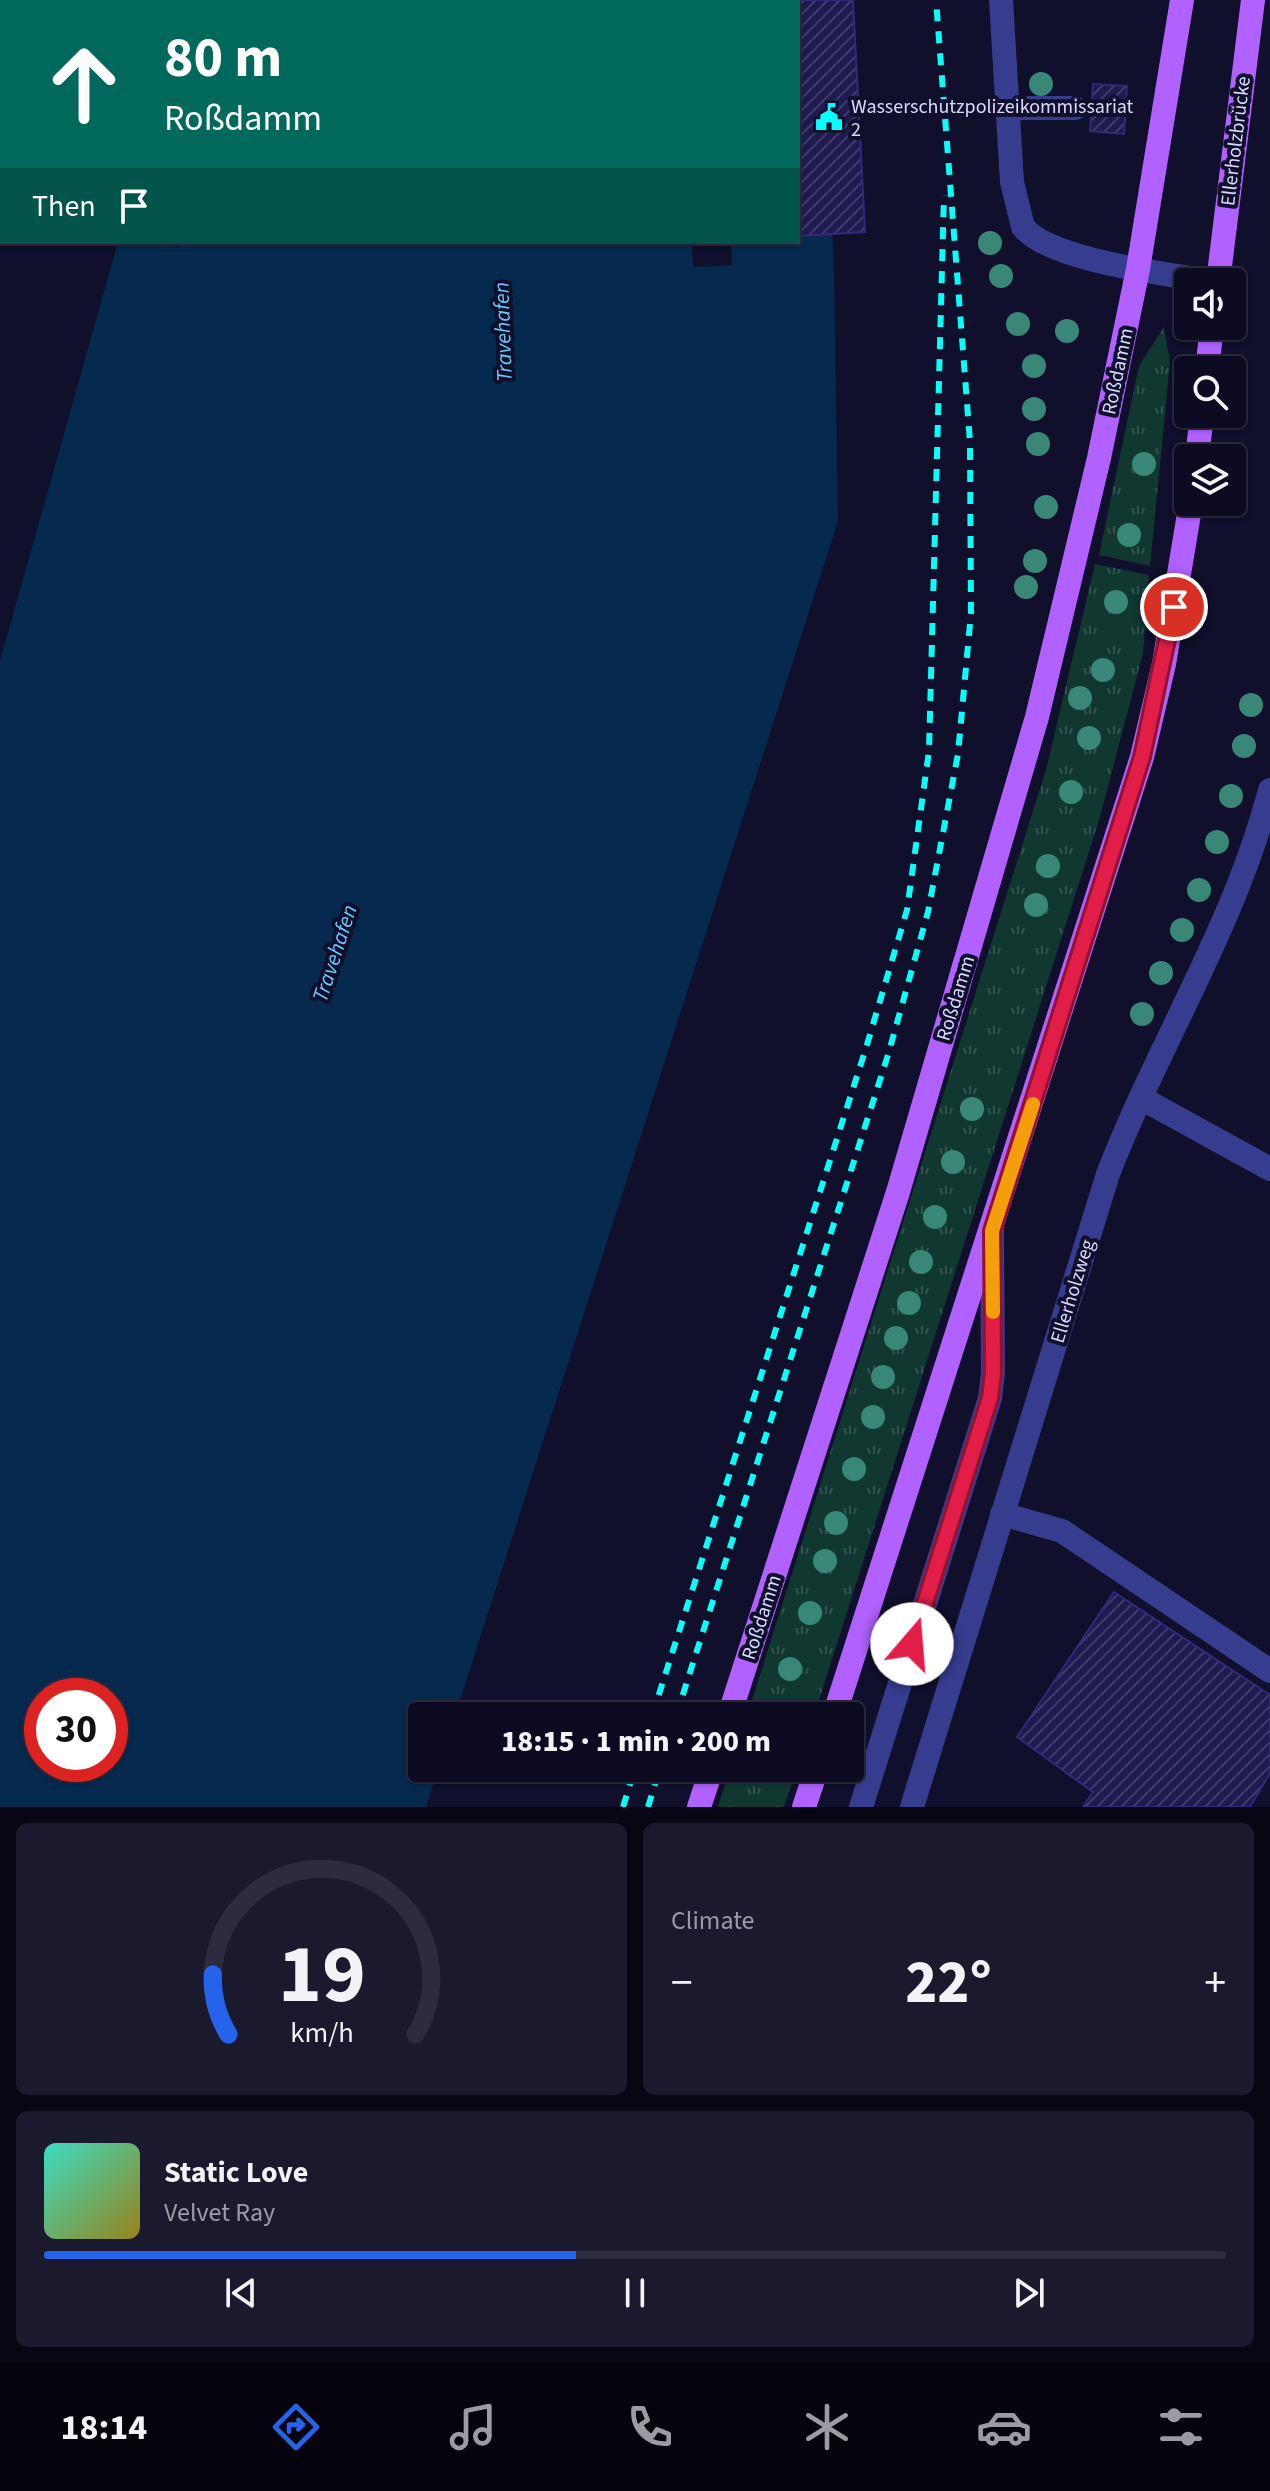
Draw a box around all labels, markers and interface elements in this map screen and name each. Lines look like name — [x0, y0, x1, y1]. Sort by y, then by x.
text: 80 m — [164, 19, 282, 98]
icon: ahead — [32, 32, 136, 136]
street label: Ellerholzbrücke — [1214, 75, 1258, 208]
text: Roßdamm — [164, 93, 322, 144]
place label: Wasserschutzpolizeikommissariat 2 — [851, 93, 1134, 144]
public building icon: Wasserschutzpolizeikommissariat 2 — [814, 102, 844, 132]
icon: arrive — [112, 184, 156, 228]
text: Then — [32, 185, 96, 228]
map controls — [1174, 268, 1246, 516]
button: sound — [1174, 268, 1246, 340]
water label: Travehafen — [485, 281, 521, 383]
street label: Roßdamm — [1095, 325, 1141, 417]
button: search — [1174, 356, 1246, 428]
button: layers — [1174, 444, 1246, 516]
pin — [1140, 573, 1208, 641]
icon: arrive — [1152, 585, 1196, 629]
water label: Travehafen — [304, 901, 366, 1006]
street label: Roßdamm — [930, 952, 982, 1044]
street label: Ellerholzweg — [1044, 1236, 1102, 1347]
street label: Roßdamm — [735, 1571, 789, 1663]
position arrow — [870, 1602, 954, 1686]
speed limit sign: 30 — [24, 1678, 128, 1782]
text: 18:15 · 1 min · 200 m — [501, 1720, 771, 1763]
text: Climate — [671, 1902, 755, 1939]
text: 19 — [278, 1916, 365, 2034]
text: 22° — [905, 1941, 992, 2026]
text: − — [671, 1952, 693, 2015]
text: + — [1204, 1952, 1226, 2015]
text: km/h — [290, 2013, 353, 2053]
text: Static Love — [164, 2151, 308, 2194]
text: Velvet Ray — [164, 2194, 275, 2231]
icon: previous — [219, 2271, 263, 2315]
icon: pause — [613, 2271, 657, 2315]
icon: next — [1007, 2271, 1051, 2315]
icon: directions — [268, 2399, 324, 2455]
icon: music — [445, 2399, 501, 2455]
icon: phone — [622, 2399, 678, 2455]
icon: climate — [799, 2399, 855, 2455]
icon: car — [976, 2399, 1032, 2455]
icon: filters — [1153, 2399, 1209, 2455]
text: 18:14 — [61, 2402, 147, 2453]

